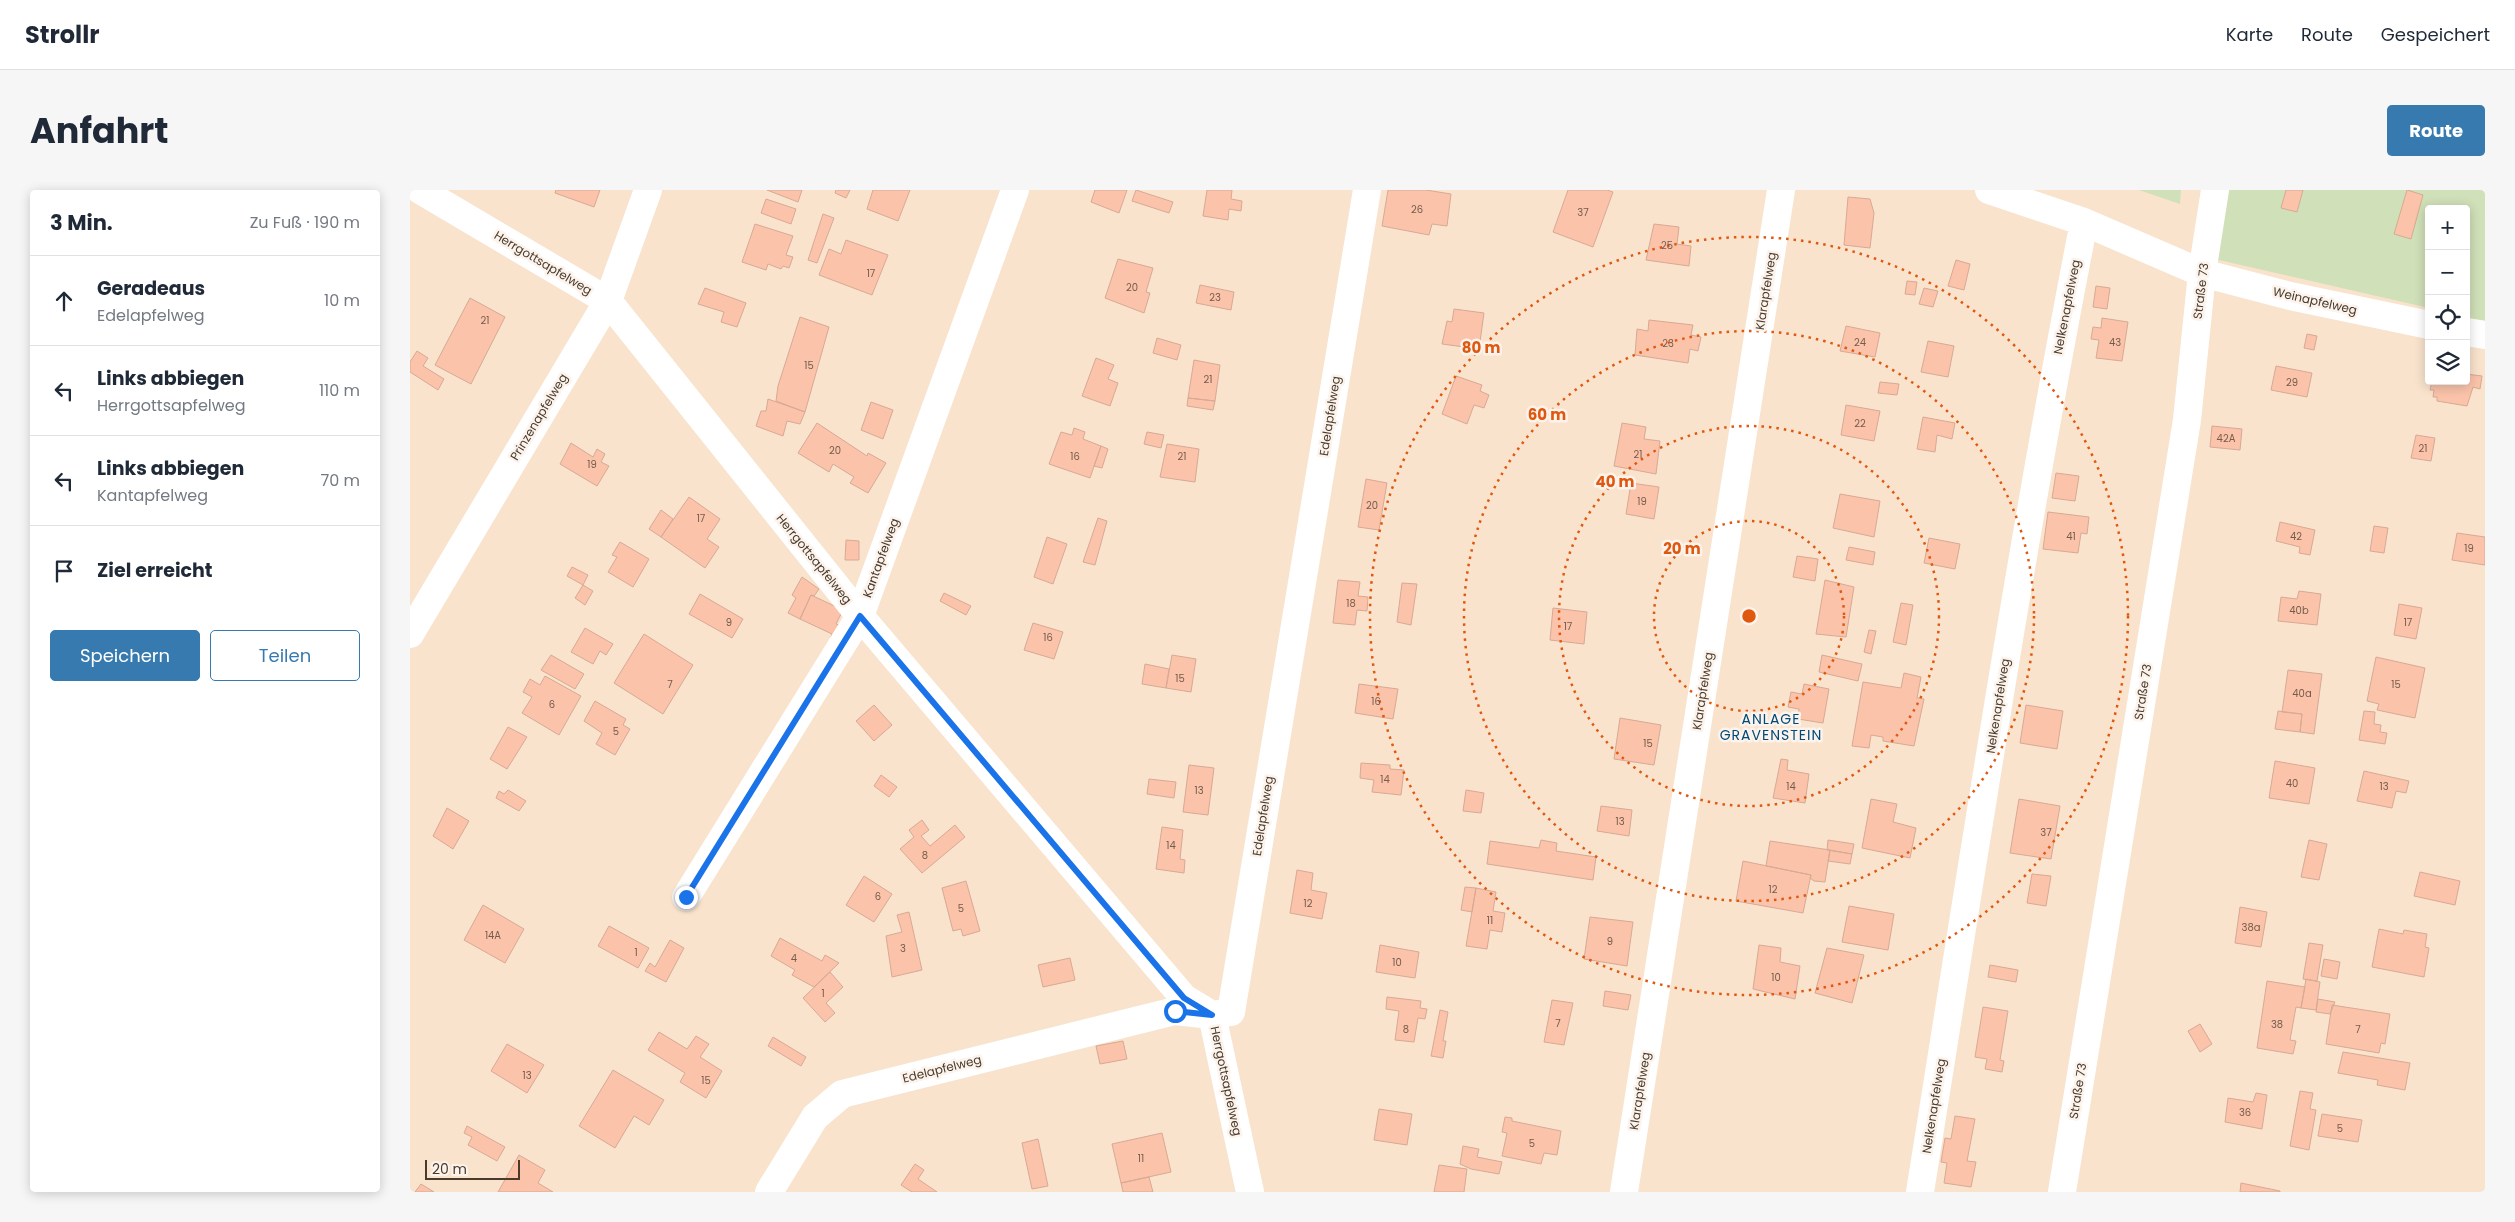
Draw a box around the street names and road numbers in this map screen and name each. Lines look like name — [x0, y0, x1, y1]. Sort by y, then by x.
street label: Herrgottsapfelweg — [491, 227, 595, 299]
street label: Klarapfelweg — [1751, 251, 1780, 331]
street label: Nelkenapfelweg — [2049, 258, 2084, 356]
street label: Straße 73 — [2189, 262, 2212, 320]
street label: Weinapfelweg — [2271, 283, 2359, 318]
street label: Prinzenapfelweg — [506, 370, 571, 463]
street label: Edelapfelweg — [1315, 375, 1344, 457]
street label: Herrgottsapfelweg — [773, 510, 856, 607]
street label: Kantapfelweg — [858, 516, 903, 600]
street label: Klarapfelweg — [1688, 651, 1717, 731]
street label: Nelkenapfelweg — [1982, 657, 2013, 755]
street label: Straße 73 — [2130, 663, 2155, 721]
street label: Edelapfelweg — [1248, 775, 1277, 857]
street label: Herrgottsapfelweg — [1207, 1025, 1246, 1137]
street label: Edelapfelweg — [901, 1051, 983, 1087]
street label: Klarapfelweg — [1625, 1051, 1654, 1131]
street label: Nelkenapfelweg — [1918, 1057, 1949, 1155]
street label: Straße 73 — [2065, 1062, 2090, 1120]

